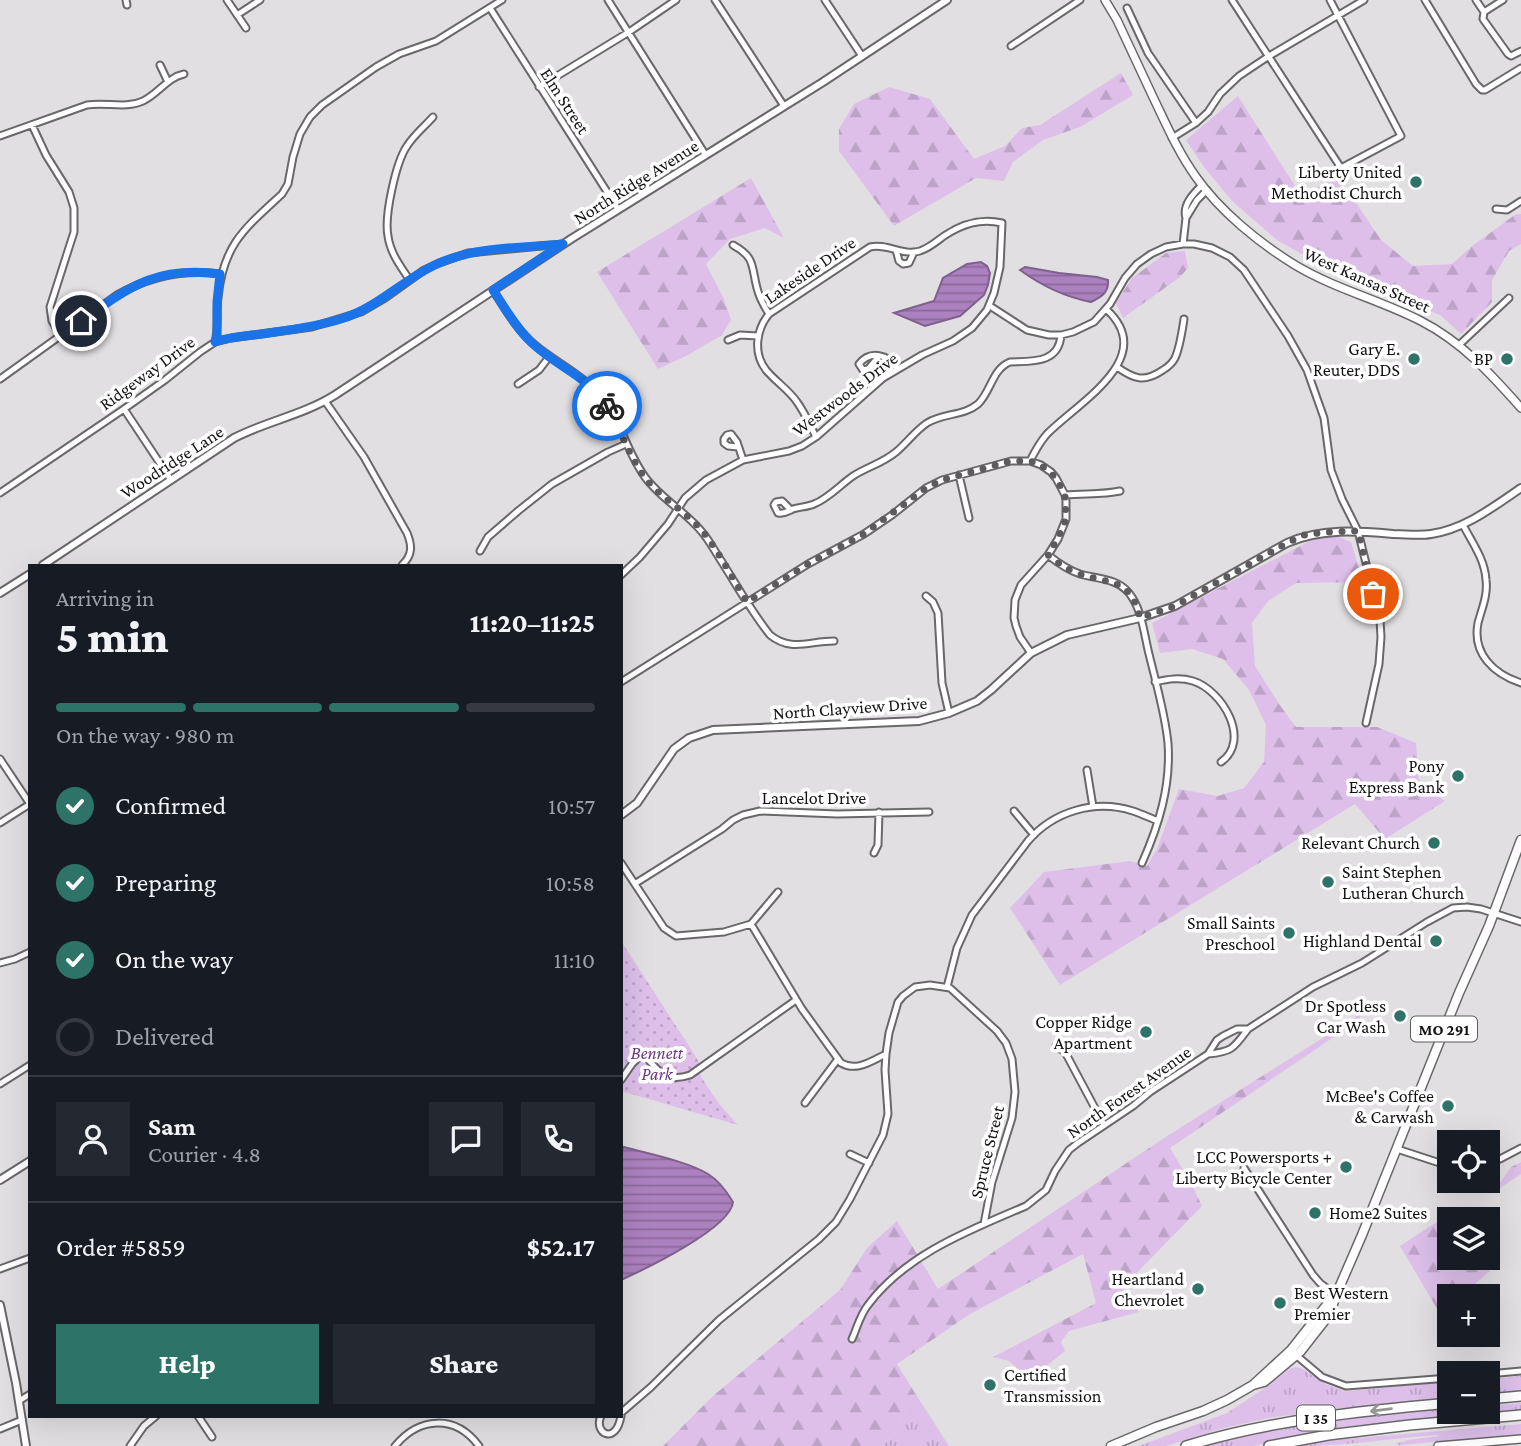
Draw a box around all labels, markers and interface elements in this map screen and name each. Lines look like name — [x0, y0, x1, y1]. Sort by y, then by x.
street label: Elm Street — [536, 64, 594, 139]
street label: North Ridge Avenue — [570, 136, 702, 228]
place label: Liberty United Methodist Church — [1271, 162, 1403, 203]
marker: Liberty United Methodist Church — [1408, 174, 1424, 190]
street label: Lakeside Drive — [761, 232, 859, 308]
street label: West Kansas Street — [1301, 243, 1434, 317]
pin — [51, 291, 111, 351]
icon: home — [62, 302, 100, 340]
street label: Ridgeway Drive — [95, 332, 199, 414]
place label: Gary E. Reuter, DDS — [1313, 339, 1400, 380]
street label: Westwoods Drive — [788, 348, 902, 440]
place label: BP — [1474, 349, 1493, 369]
marker: Gary E. Reuter, DDS — [1406, 351, 1422, 367]
marker: BP — [1499, 351, 1515, 367]
courier — [572, 371, 642, 441]
icon: bike — [588, 387, 626, 425]
street label: Woodridge Lane — [117, 421, 227, 503]
pin — [1343, 564, 1403, 624]
icon: bag — [1354, 575, 1392, 613]
text: Arriving in — [56, 585, 154, 611]
text: 11:20–11:25 — [470, 609, 595, 638]
text: 5 min — [56, 611, 168, 662]
street label: North Clayview Drive — [772, 693, 928, 723]
text: On the way · 980 m — [56, 722, 234, 748]
place label: Pony Express Bank — [1349, 756, 1445, 797]
marker: Pony Express Bank — [1450, 768, 1466, 784]
icon: check — [56, 787, 94, 825]
street label: Lancelot Drive — [762, 788, 866, 808]
text: Confirmed — [115, 791, 226, 820]
text: 10:57 — [548, 793, 595, 819]
place label: Relevant Church — [1301, 833, 1420, 853]
marker: Relevant Church — [1426, 835, 1442, 851]
place label: Saint Stephen Lutheran Church — [1342, 862, 1465, 903]
icon: check — [56, 864, 94, 902]
text: Preparing — [115, 868, 216, 897]
text: 10:58 — [546, 870, 595, 896]
marker: Saint Stephen Lutheran Church — [1320, 874, 1336, 890]
place label: Small Saints Preschool — [1187, 913, 1275, 954]
marker: Small Saints Preschool — [1281, 925, 1297, 941]
place label: Highland Dental — [1303, 931, 1422, 951]
marker: Highland Dental — [1428, 933, 1444, 949]
icon: check — [56, 941, 94, 979]
text: On the way — [115, 945, 233, 974]
text: 11:10 — [554, 947, 595, 973]
place label: Dr Spotless Car Wash — [1305, 996, 1386, 1037]
marker: Dr Spotless Car Wash — [1392, 1008, 1408, 1024]
place label: Copper Ridge Apartment — [1035, 1012, 1133, 1053]
road number: MO 291 — [1411, 1016, 1477, 1042]
text: Delivered — [115, 1022, 214, 1051]
marker: Copper Ridge Apartment — [1138, 1024, 1154, 1040]
street label: North Forest Avenue — [1063, 1042, 1195, 1142]
park label: Bennett Park — [631, 1043, 684, 1084]
place label: McBee's Coffee & Carwash — [1326, 1086, 1434, 1127]
marker: McBee's Coffee & Carwash — [1440, 1098, 1456, 1114]
button: person — [56, 1102, 130, 1176]
button: chat — [429, 1102, 503, 1176]
button: phone — [521, 1102, 595, 1176]
street label: Spruce Street — [966, 1103, 1008, 1200]
text: Sam — [148, 1112, 196, 1141]
map controls — [1437, 1130, 1500, 1424]
button: locate — [1437, 1130, 1500, 1193]
text: Courier · 4.8 — [148, 1141, 261, 1167]
place label: LCC Powersports + Liberty Bicycle Center — [1175, 1147, 1333, 1188]
marker: LCC Powersports + Liberty Bicycle Center — [1338, 1159, 1354, 1175]
place label: Home2 Suites — [1329, 1203, 1427, 1223]
marker: Home2 Suites — [1307, 1205, 1323, 1221]
button: layers — [1437, 1207, 1500, 1270]
text: Order #5859 — [56, 1233, 186, 1262]
text: $52.17 — [527, 1233, 595, 1262]
place label: Heartland Chevrolet — [1111, 1269, 1185, 1310]
marker: Heartland Chevrolet — [1190, 1281, 1206, 1297]
place label: Best Western Premier — [1294, 1283, 1389, 1324]
button: + — [1437, 1284, 1500, 1347]
marker: Best Western Premier — [1272, 1295, 1288, 1311]
button: Help — [56, 1324, 319, 1404]
button: Share — [333, 1324, 595, 1404]
button: − — [1437, 1361, 1500, 1424]
place label: Certified Transmission — [1004, 1365, 1102, 1406]
marker: Certified Transmission — [982, 1377, 998, 1393]
one-way arrow — [1370, 1403, 1393, 1416]
road number: I 35 — [1297, 1406, 1335, 1430]

